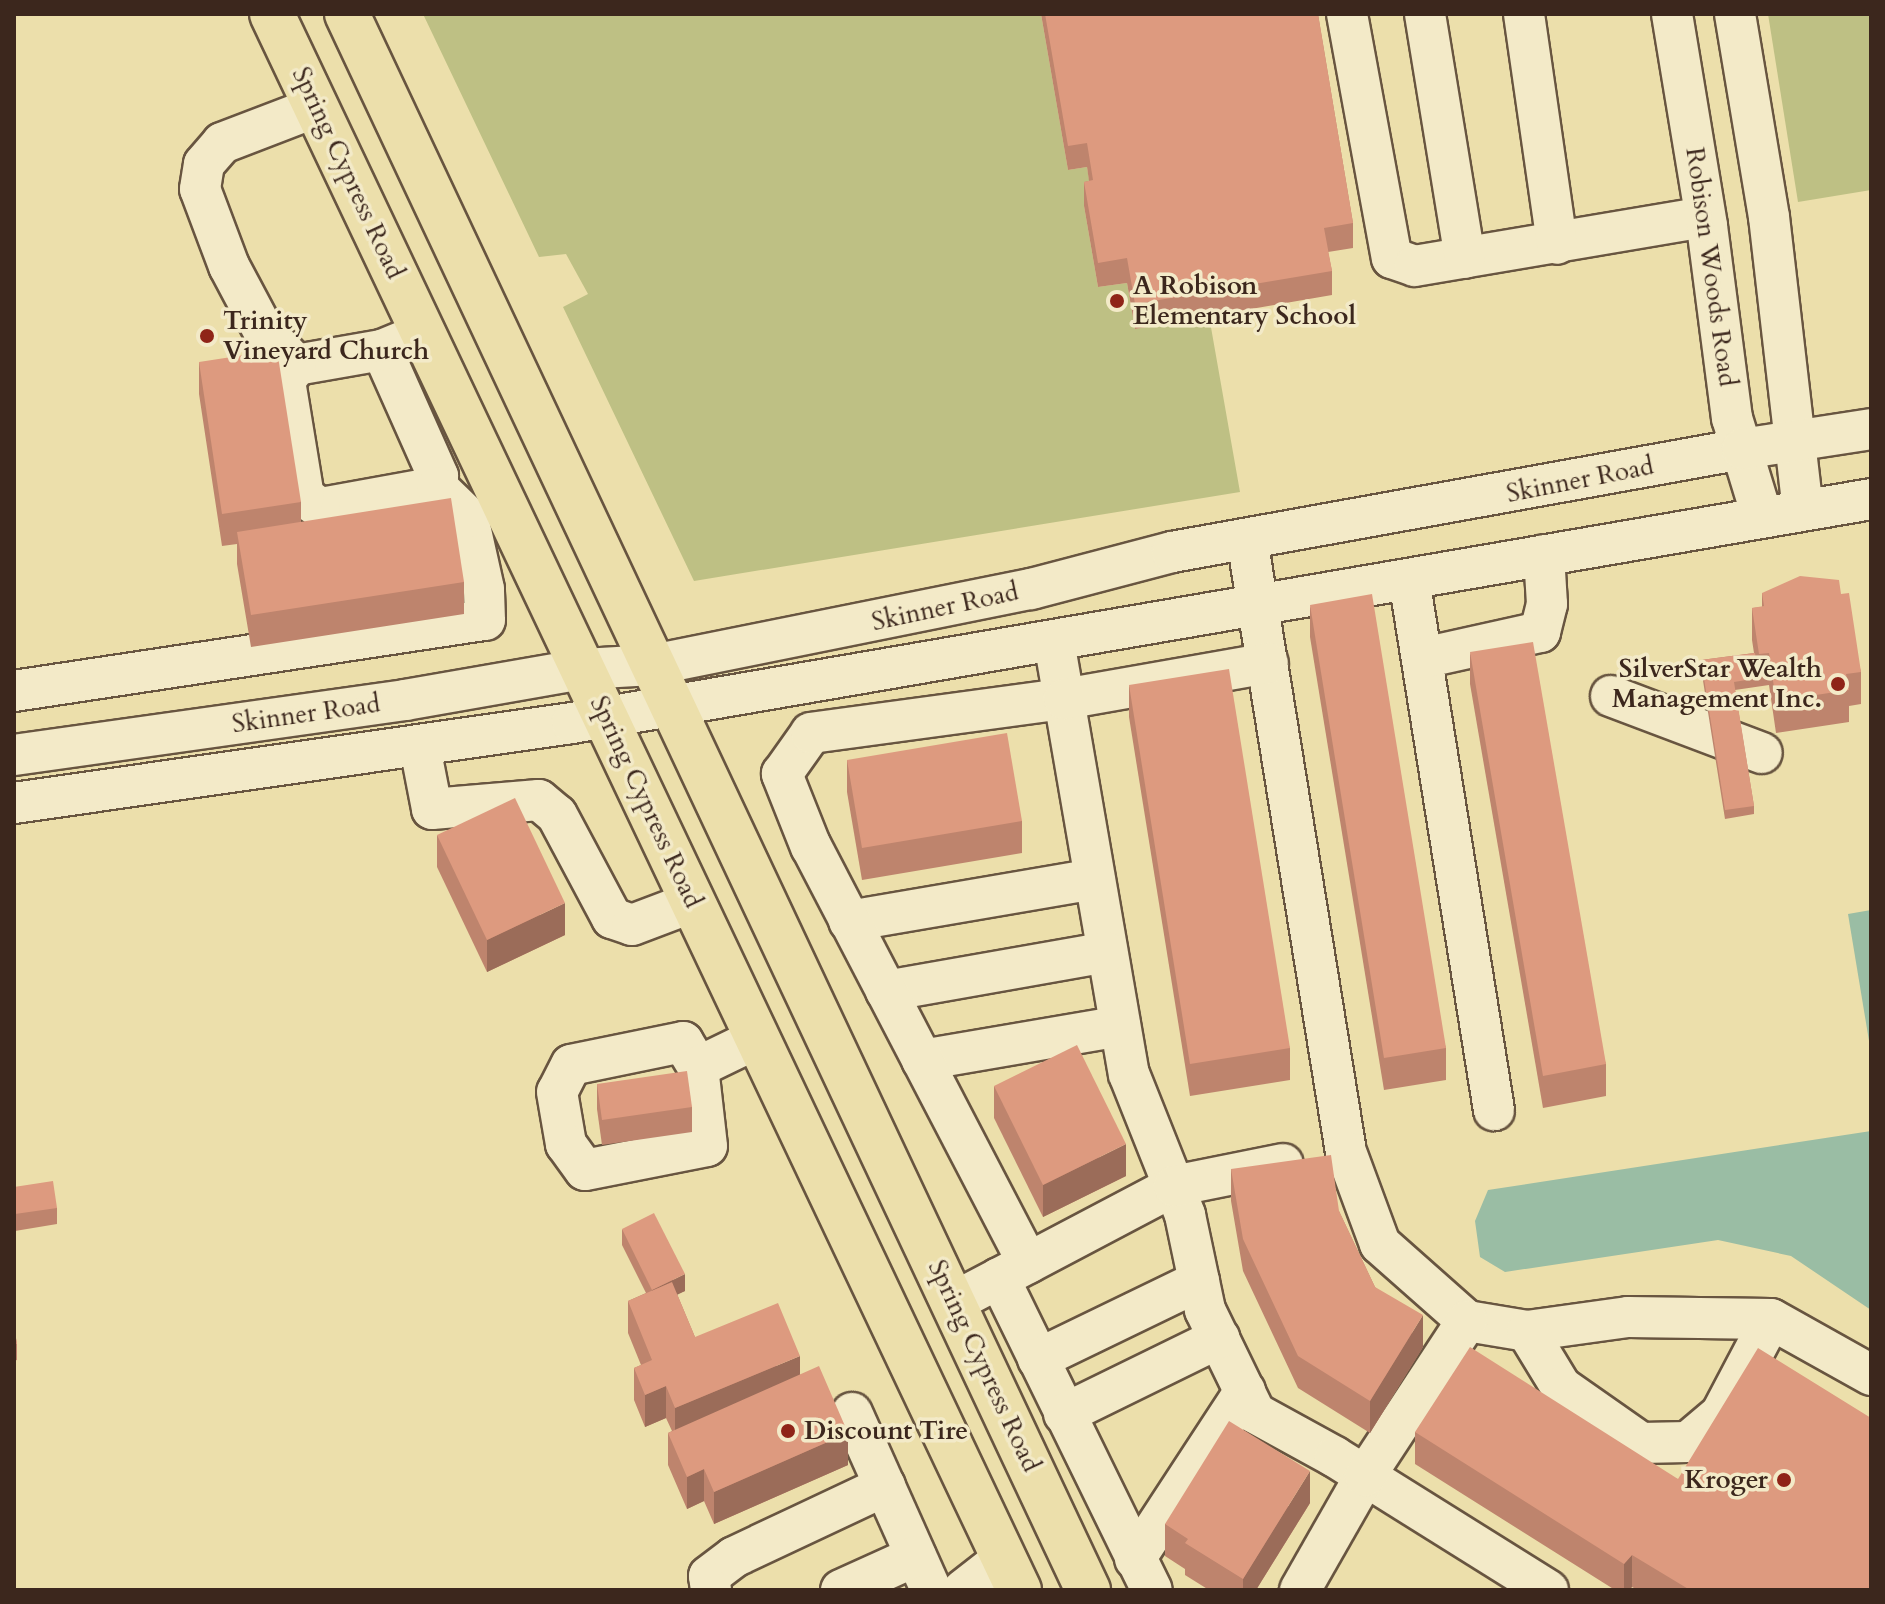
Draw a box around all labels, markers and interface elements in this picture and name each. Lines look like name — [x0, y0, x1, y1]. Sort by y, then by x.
street label: Spring Cypress Road — [285, 62, 411, 284]
street label: Robison Woods Road — [1679, 145, 1743, 389]
place label: A Robison Elementary School — [1133, 270, 1356, 332]
marker: A Robison Elementary School — [1108, 292, 1126, 310]
place label: Trinity Vineyard Church — [223, 305, 429, 366]
marker: Trinity Vineyard Church — [198, 327, 216, 345]
street label: Skinner Road — [1504, 450, 1656, 510]
street label: Skinner Road — [869, 576, 1021, 638]
place label: SilverStar Wealth Management Inc. — [1612, 653, 1822, 714]
marker: SilverStar Wealth Management Inc. — [1829, 675, 1847, 693]
street label: Skinner Road — [230, 688, 382, 740]
street label: Spring Cypress Road — [583, 691, 709, 913]
street label: Spring Cypress Road — [921, 1255, 1047, 1477]
place label: Discount Tire — [804, 1415, 968, 1447]
marker: Discount Tire — [779, 1422, 797, 1440]
place label: Kroger — [1684, 1464, 1768, 1496]
marker: Kroger — [1775, 1471, 1793, 1489]

